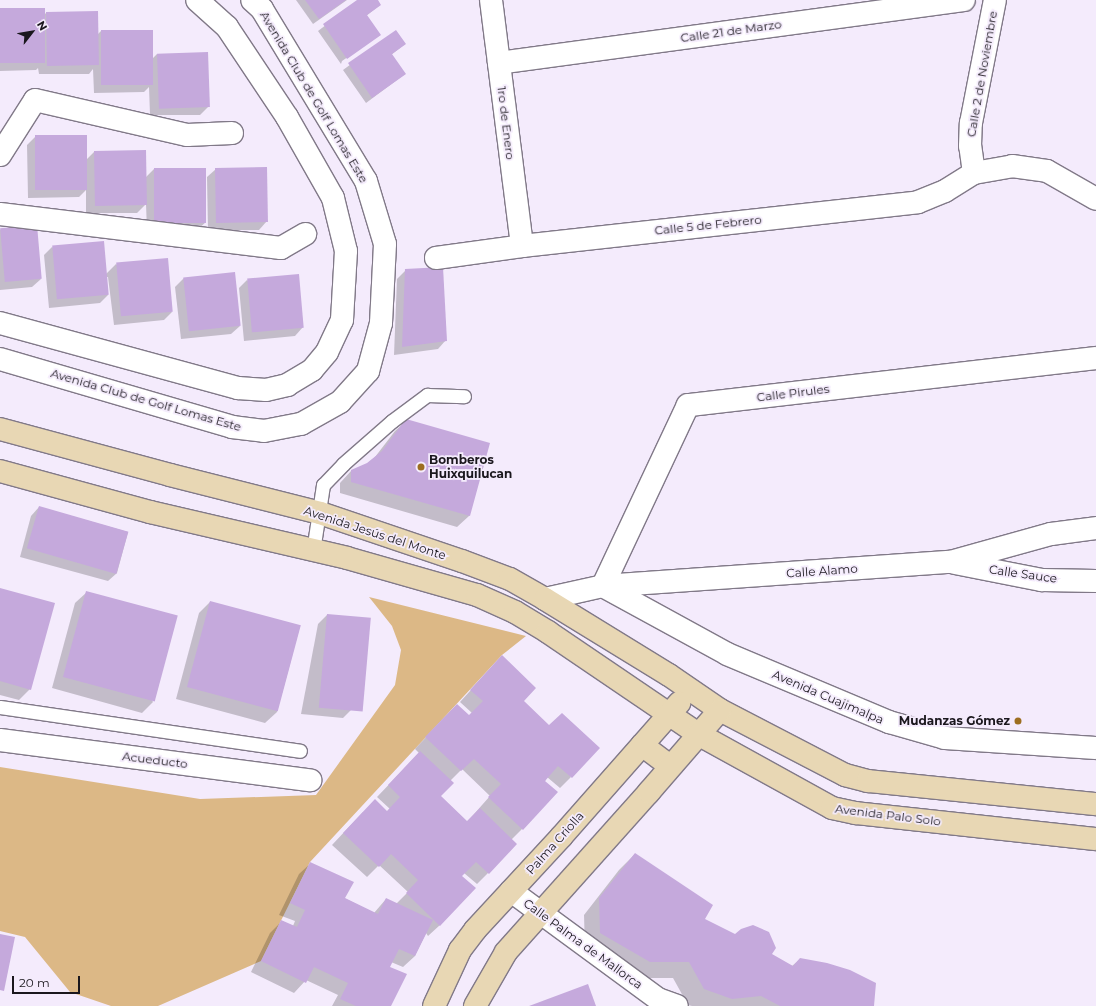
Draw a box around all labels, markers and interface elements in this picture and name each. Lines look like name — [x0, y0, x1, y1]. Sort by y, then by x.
street label: Avenida Club de Golf Lomas Este — [257, 9, 371, 185]
street label: Calle 2 de Noviembre — [964, 10, 1000, 138]
north arrow — [12, 12, 52, 52]
street label: Calle 21 de Marzo — [679, 17, 783, 45]
text: N — [34, 18, 51, 33]
street label: 1ro de Enero — [494, 86, 518, 160]
street label: Calle 5 de Febrero — [654, 212, 762, 238]
street label: Avenida Club de Golf Lomas Este — [49, 366, 243, 434]
street label: Calle Pirules — [756, 381, 830, 405]
place label: Bomberos Huixquilucan — [429, 453, 512, 481]
marker: Bomberos Huixquilucan — [416, 462, 426, 472]
street label: Avenida Jesús del Monte — [302, 503, 448, 563]
street label: Calle Alamo — [786, 561, 858, 581]
street label: Calle Sauce — [988, 562, 1058, 586]
street label: Avenida Cuajimalpa — [770, 667, 886, 727]
place label: Mudanzas Gómez — [899, 714, 1010, 728]
marker: Mudanzas Gómez — [1013, 716, 1023, 726]
street label: Acueducto — [121, 749, 189, 771]
street label: Avenida Palo Solo — [834, 801, 942, 829]
street label: Palma Criolla — [523, 809, 587, 877]
street label: Calle Palma de Mallorca — [521, 896, 645, 992]
scale bar — [14, 968, 82, 994]
text: 20 m — [19, 975, 50, 990]

